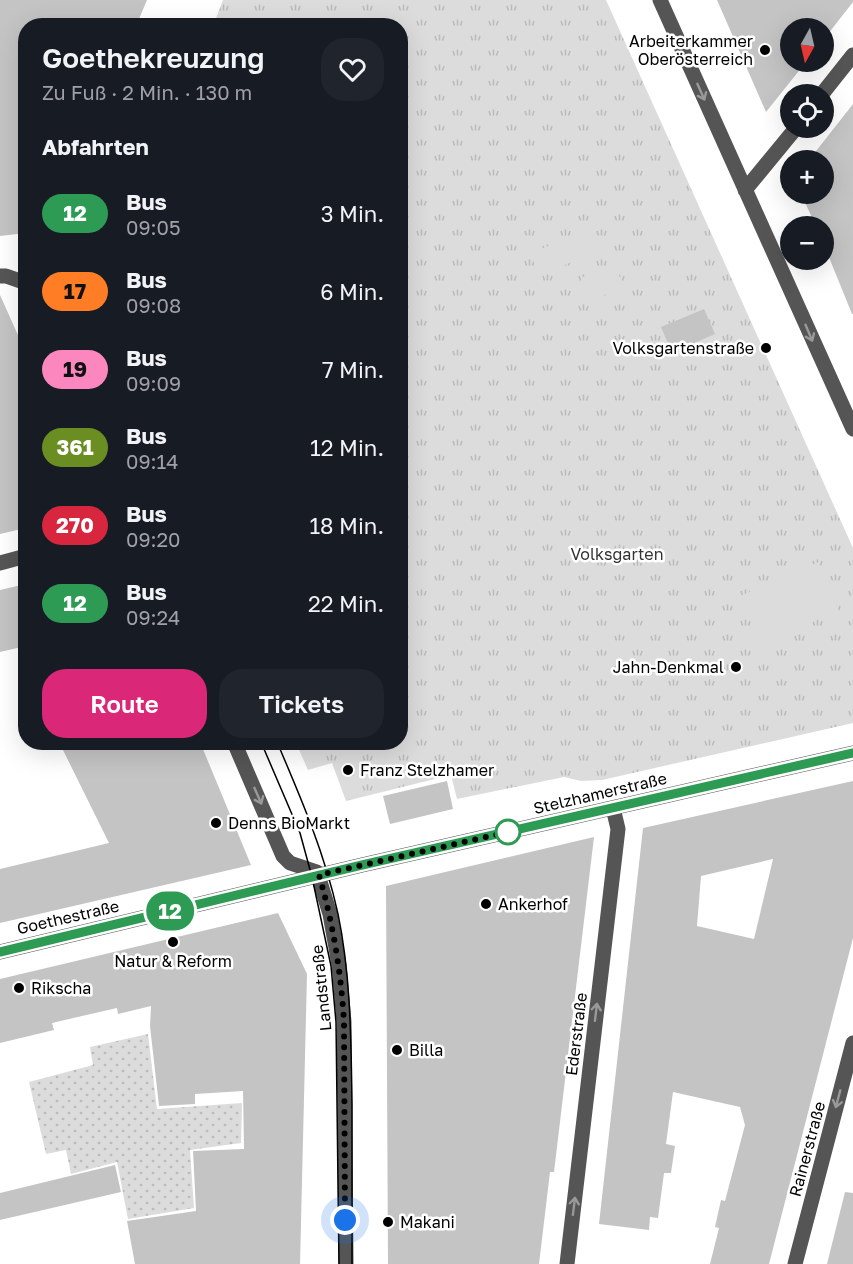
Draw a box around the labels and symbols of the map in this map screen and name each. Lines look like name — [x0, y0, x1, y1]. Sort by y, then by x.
north arrow — [780, 18, 834, 72]
place label: Arbeiterkammer Oberösterreich — [629, 31, 753, 69]
marker: Arbeiterkammer Oberösterreich — [758, 43, 772, 57]
one-way arrow — [695, 82, 707, 100]
one-way arrow — [804, 323, 815, 341]
place label: Volksgartenstraße — [612, 338, 754, 358]
marker: Volksgartenstraße — [759, 341, 773, 355]
park label: Volksgarten — [571, 544, 663, 564]
place label: Jahn-Denkmal — [613, 657, 724, 677]
marker: Jahn-Denkmal — [729, 660, 743, 674]
place label: Franz Stelzhamer — [360, 760, 494, 780]
marker: Franz Stelzhamer — [341, 763, 355, 777]
street label: Stelzhamerstraße — [531, 768, 669, 818]
one-way arrow — [252, 787, 264, 805]
place label: Denns BioMarkt — [228, 813, 350, 833]
marker: Denns BioMarkt — [209, 816, 223, 830]
unlabelled marker — [495, 819, 521, 845]
line badge: 12 — [143, 892, 197, 930]
place label: Ankerhof — [498, 894, 568, 914]
street label: Goethestraße — [15, 896, 121, 938]
marker: Ankerhof — [479, 897, 493, 911]
marker: Natur & Reform — [166, 935, 180, 949]
street label: Landstraße — [307, 944, 335, 1032]
place label: Natur & Reform — [114, 951, 232, 971]
place label: Rikscha — [31, 978, 91, 998]
marker: Rikscha — [12, 981, 26, 995]
street label: Ederstraße — [561, 991, 591, 1077]
one-way arrow — [591, 1003, 602, 1023]
place label: Billa — [409, 1040, 443, 1060]
marker: Billa — [390, 1043, 404, 1057]
one-way arrow — [832, 1089, 844, 1108]
street label: Rainerstraße — [785, 1099, 829, 1199]
one-way arrow — [569, 1196, 580, 1216]
your location — [330, 1205, 360, 1235]
place label: Makani — [400, 1212, 455, 1232]
marker: Makani — [381, 1215, 395, 1229]

